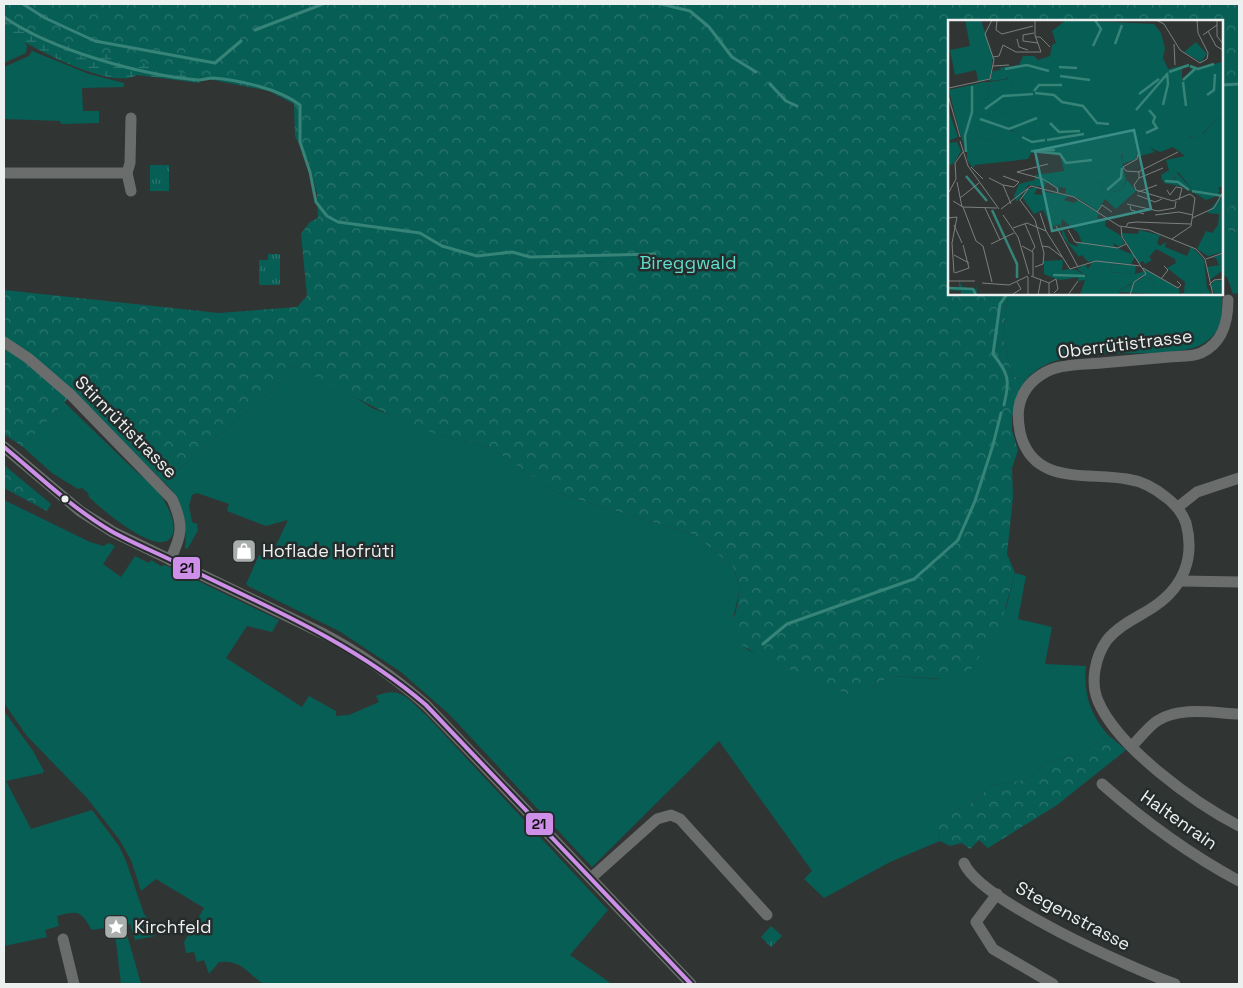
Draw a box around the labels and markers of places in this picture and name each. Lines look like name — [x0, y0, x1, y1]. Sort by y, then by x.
unlabelled marker — [60, 494, 70, 504]
shop icon: Hoflade Hofrüti — [231, 538, 257, 564]
place label: Hoflade Hofrüti — [262, 539, 395, 562]
place icon: Kirchfeld — [103, 914, 129, 940]
place label: Kirchfeld — [134, 915, 212, 938]

